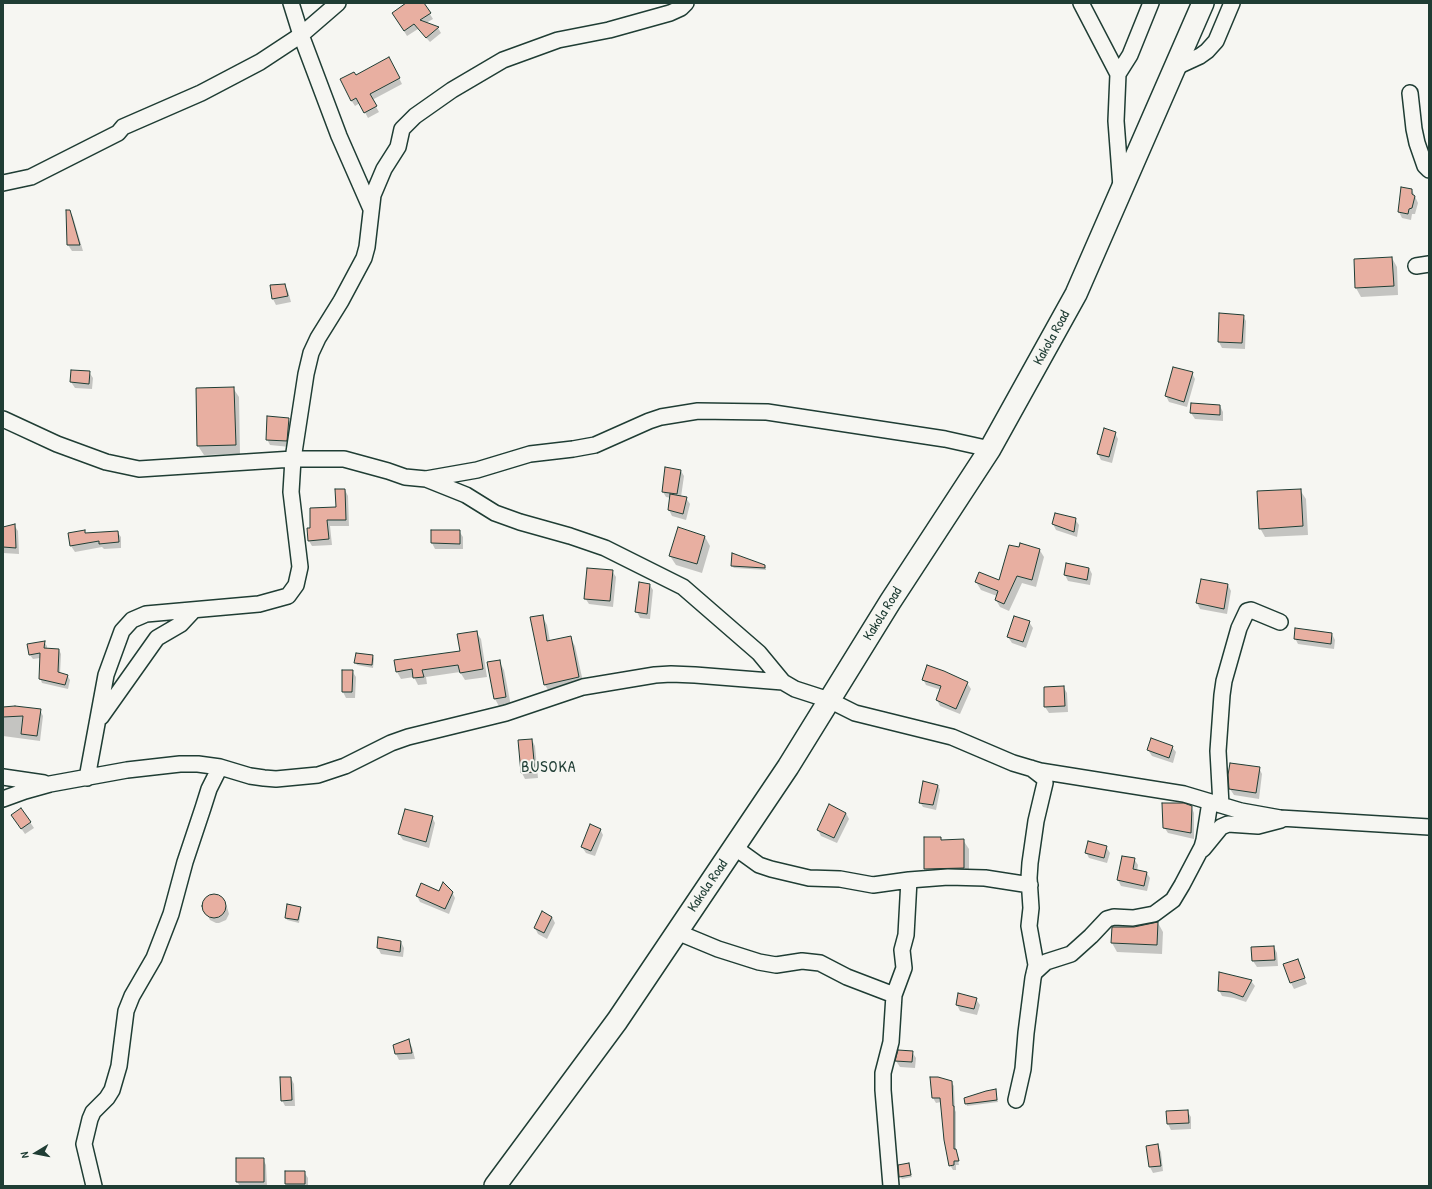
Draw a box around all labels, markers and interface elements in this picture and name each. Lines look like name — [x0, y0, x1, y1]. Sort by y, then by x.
street label: Kakola Road — [1030, 308, 1074, 368]
street label: Kakola Road — [860, 584, 906, 644]
district label: BUSOKA — [521, 758, 577, 778]
street label: Kakola Road — [684, 857, 732, 915]
north arrow — [16, 1133, 56, 1173]
text: N — [17, 1151, 32, 1159]

